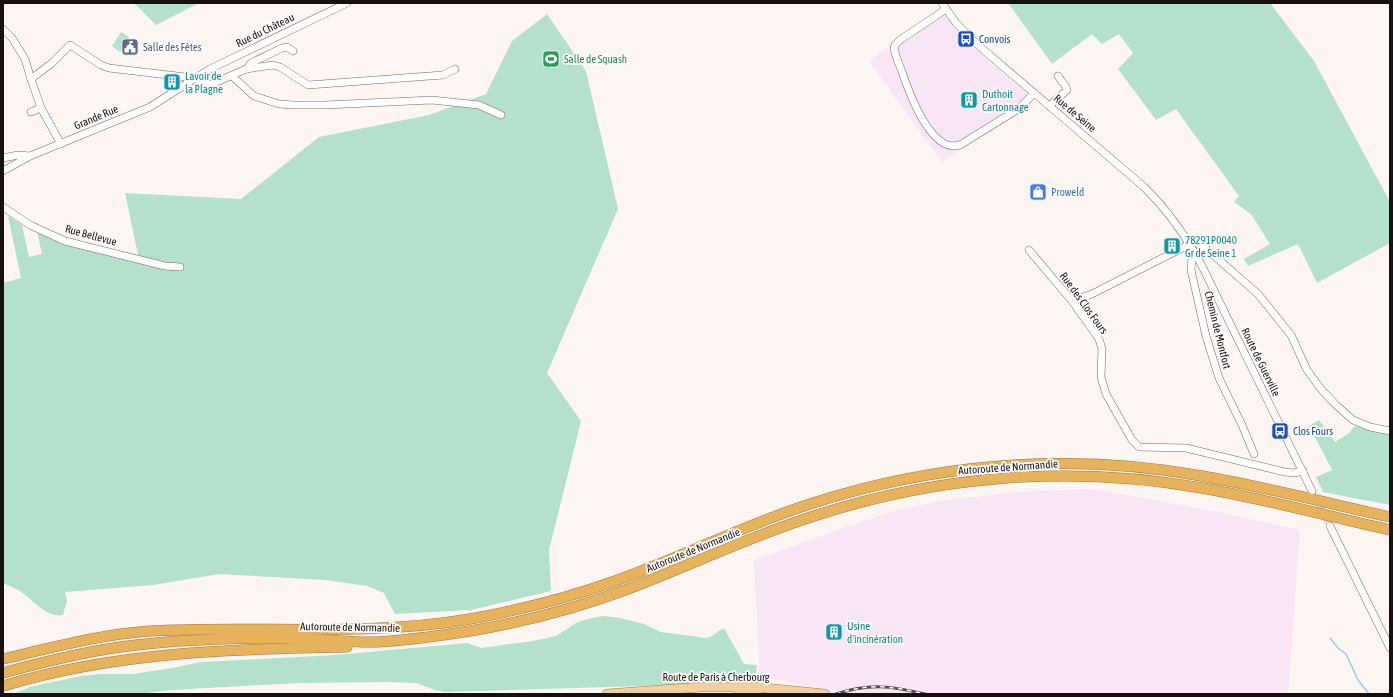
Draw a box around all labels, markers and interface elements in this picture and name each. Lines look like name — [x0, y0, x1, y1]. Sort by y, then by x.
street label: Rue du Château — [234, 11, 296, 49]
bus stop icon: Convois — [956, 29, 976, 49]
place label: Convois — [979, 33, 1011, 45]
public building icon: Salle des Fêtes — [120, 37, 140, 57]
place label: Salle des Fêtes — [143, 41, 202, 53]
sports icon: Salle de Squash — [541, 49, 561, 69]
place label: Salle de Squash — [564, 53, 627, 65]
place label: Lavoir de la Plagne — [185, 70, 223, 95]
building icon: Lavoir de la Plagne — [162, 72, 182, 92]
place label: Duthoit Cartonnage — [982, 88, 1029, 113]
building icon: Duthoit Cartonnage — [959, 90, 979, 110]
street label: Rue de Seine — [1051, 92, 1099, 134]
street label: Grande Rue — [72, 102, 120, 132]
shop icon: Proweld — [1028, 182, 1048, 202]
place label: Proweld — [1051, 186, 1084, 198]
street label: Rue Bellevue — [64, 222, 118, 248]
place label: 78291P0040 Gr de Seine 1 — [1185, 234, 1237, 259]
building icon: 78291P0040 Gr de Seine 1 — [1162, 236, 1182, 256]
street label: Rue des Clos Fours — [1058, 270, 1110, 336]
street label: Chemin de Montfort — [1203, 290, 1233, 370]
street label: Route de Guerville — [1239, 326, 1283, 398]
bus stop icon: Clos Fours — [1270, 421, 1290, 441]
place label: Clos Fours — [1293, 425, 1333, 437]
street label: Autoroute de Normandie — [958, 458, 1058, 476]
street label: Autoroute de Normandie — [644, 526, 742, 574]
street label: Autoroute de Normandie — [300, 620, 400, 634]
place label: Usine d'incinération — [847, 620, 903, 645]
building icon: Usine d'incinération — [824, 622, 844, 642]
street label: Route de Paris à Cherbourg — [662, 671, 770, 683]

